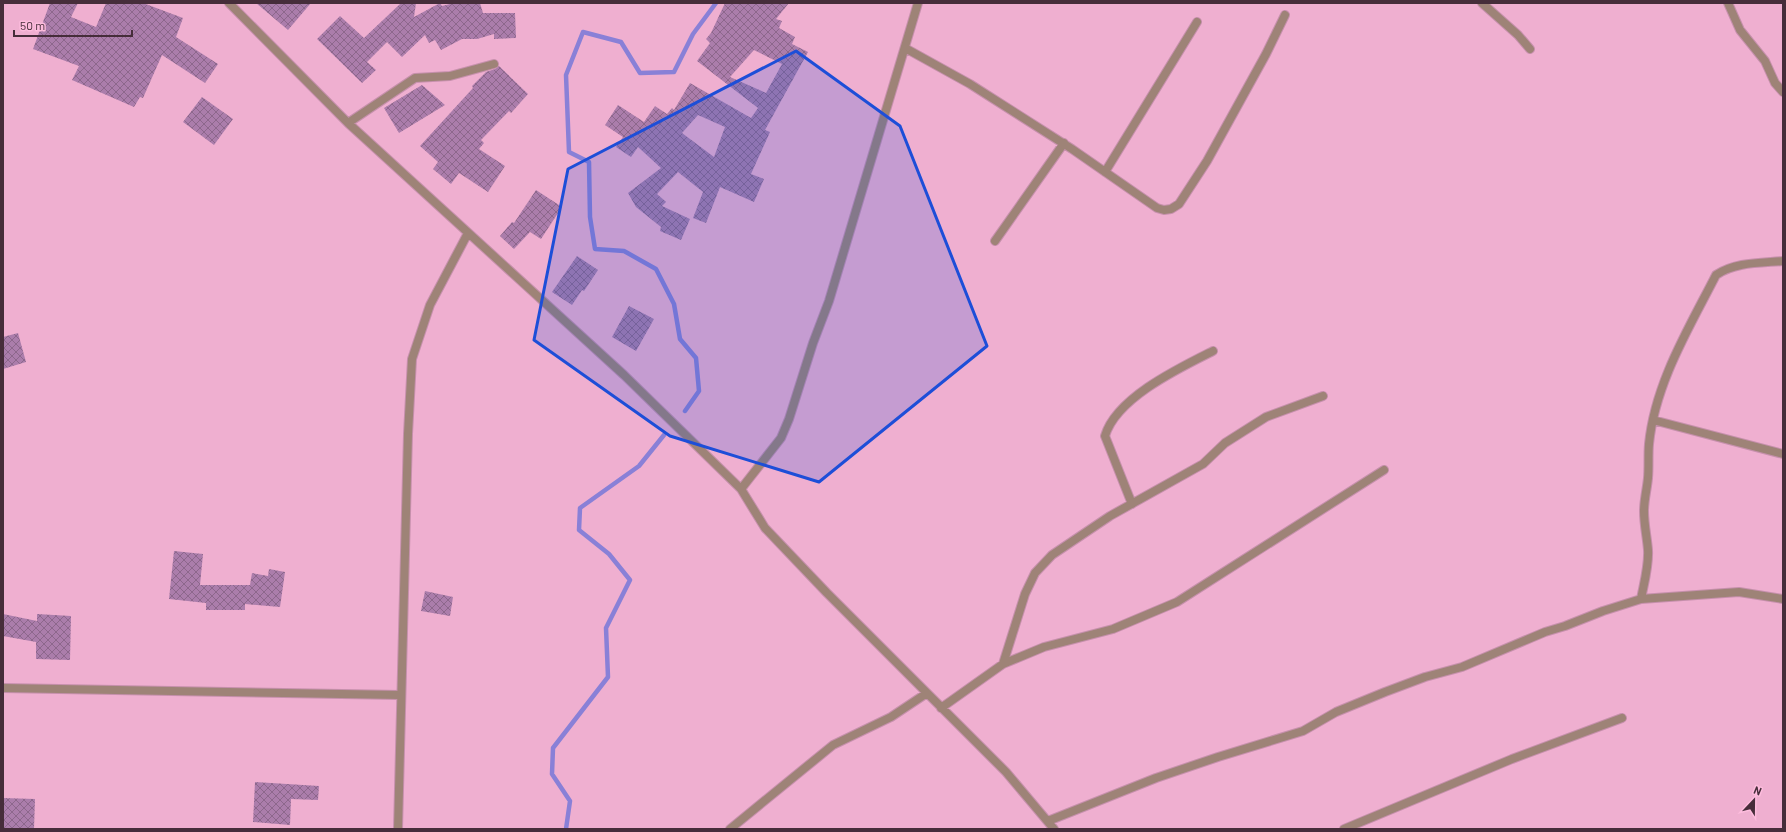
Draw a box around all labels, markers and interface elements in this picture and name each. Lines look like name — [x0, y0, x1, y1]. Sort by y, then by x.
scale bar — [14, 12, 132, 38]
text: 50 m — [20, 18, 45, 32]
north arrow — [1734, 780, 1774, 820]
text: N — [1752, 783, 1764, 798]

